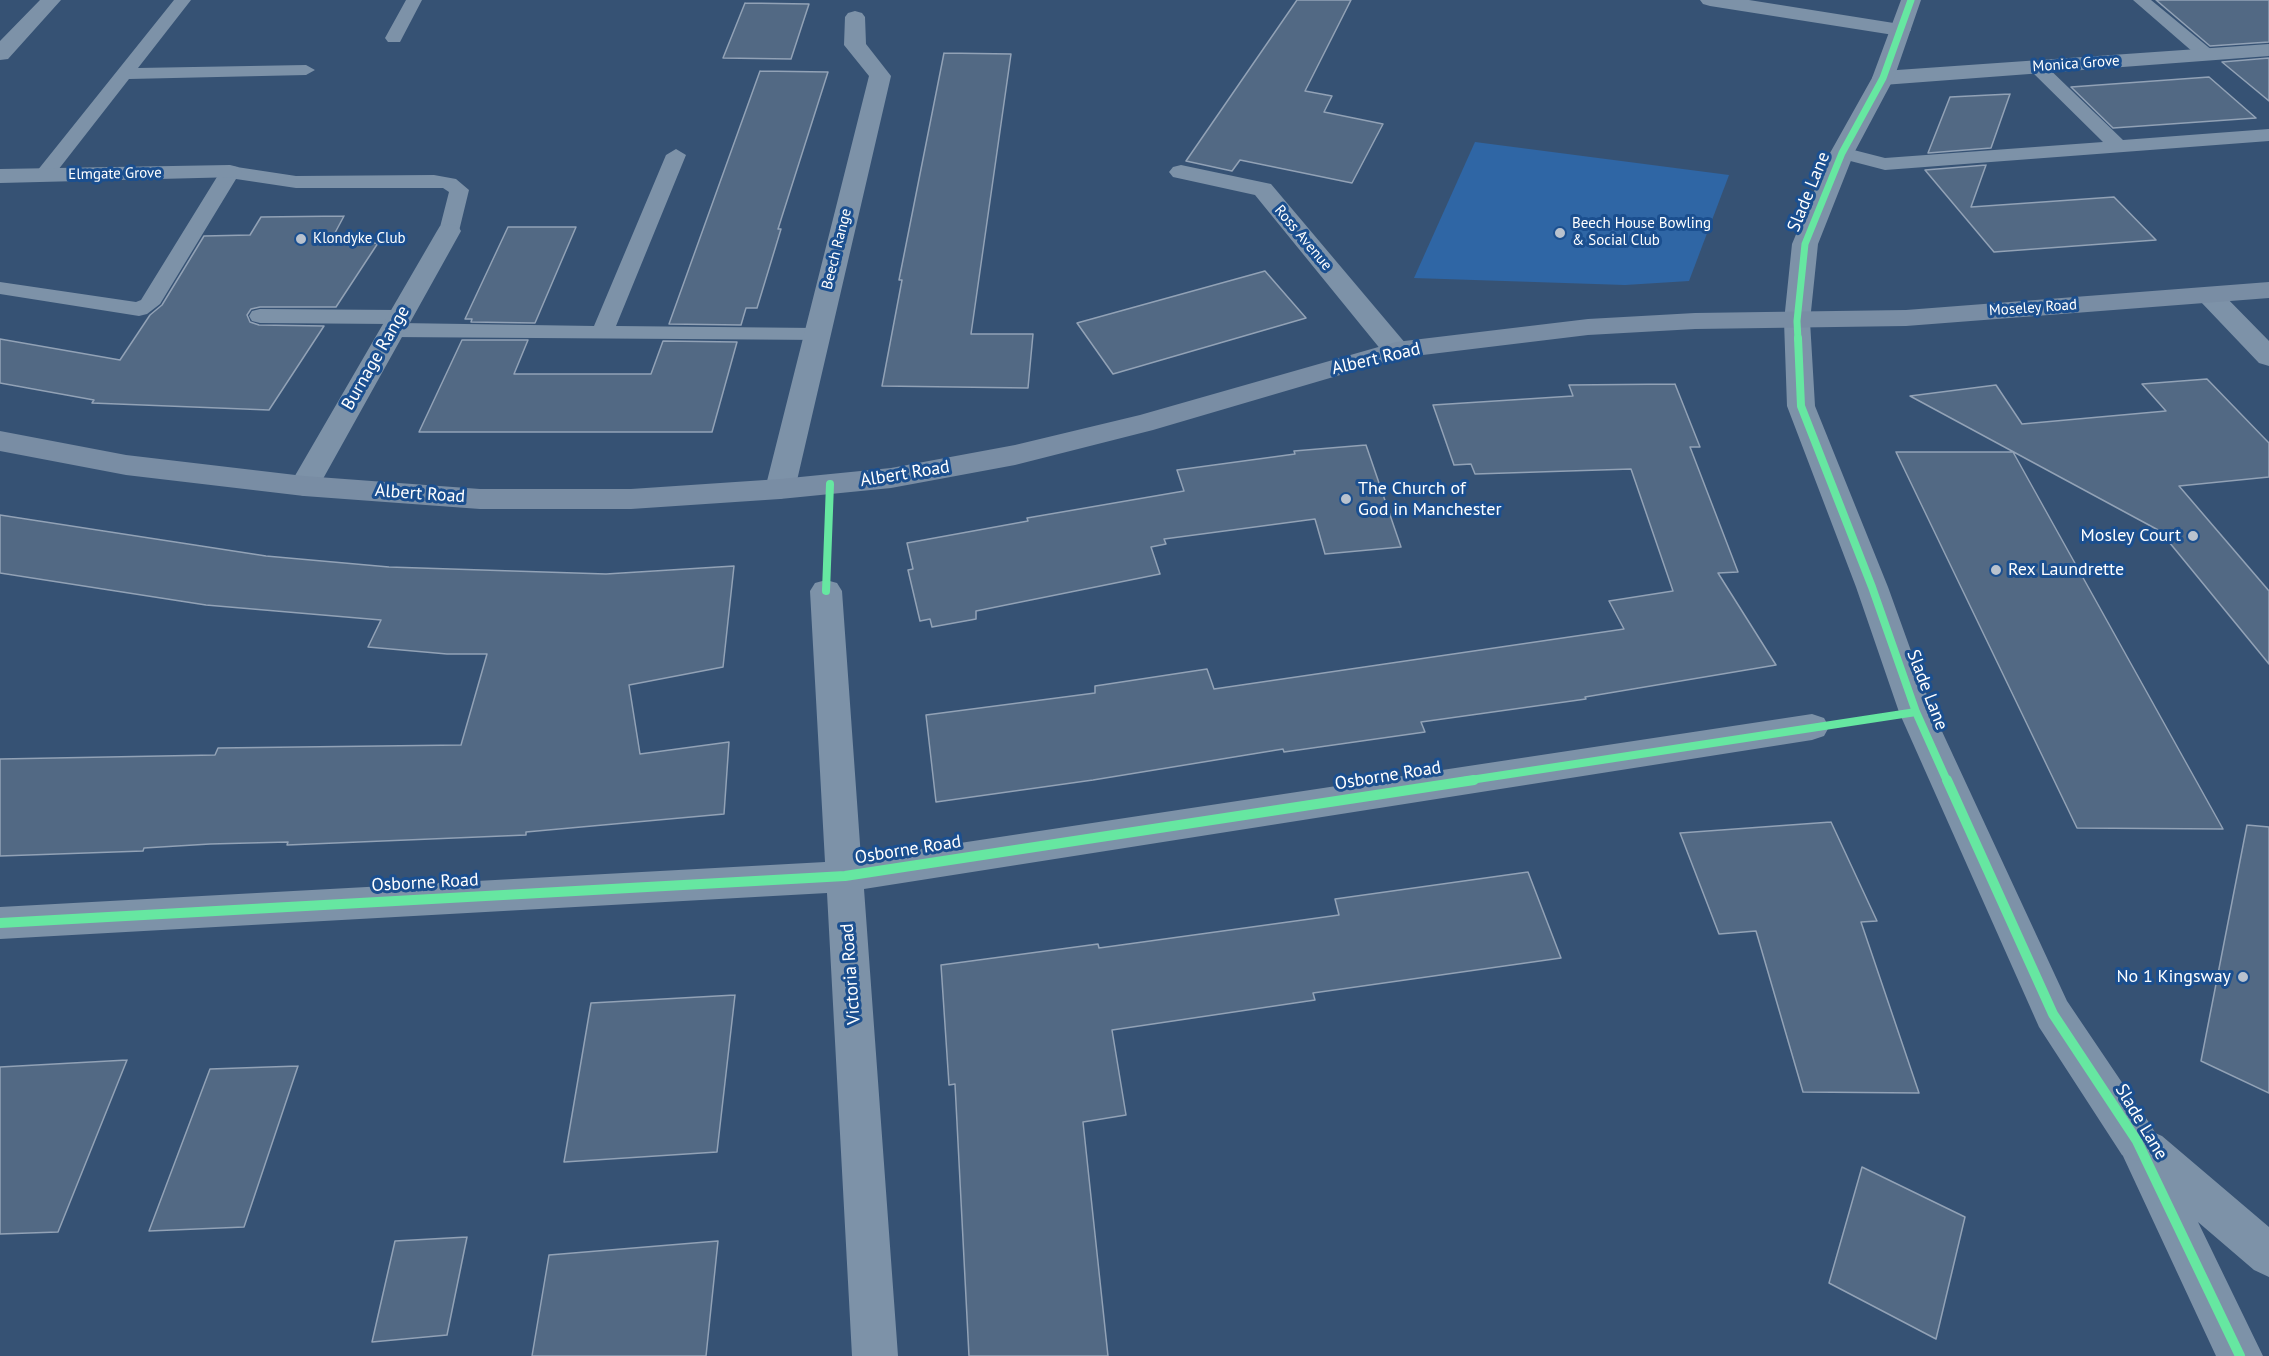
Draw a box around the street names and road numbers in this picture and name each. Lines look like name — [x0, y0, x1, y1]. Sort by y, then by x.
street label: Monica Grove — [2032, 52, 2120, 76]
street label: Slade Lane — [1783, 149, 1835, 235]
street label: Elmgate Grove — [68, 164, 162, 184]
street label: Ross Avenue — [1270, 202, 1336, 274]
street label: Beech Range — [818, 207, 856, 291]
street label: Moseley Road — [1988, 296, 2078, 320]
street label: Burnage Range — [337, 302, 415, 414]
street label: Albert Road — [1330, 338, 1422, 380]
street label: Albert Road — [859, 456, 951, 492]
street label: Albert Road — [374, 480, 466, 508]
street label: Slade Lane — [1902, 647, 1952, 733]
street label: Osborne Road — [1333, 757, 1443, 795]
street label: Osborne Road — [853, 831, 963, 869]
street label: Osborne Road — [371, 869, 479, 897]
street label: Victoria Road — [837, 923, 865, 1025]
street label: Slade Lane — [2110, 1080, 2172, 1164]

